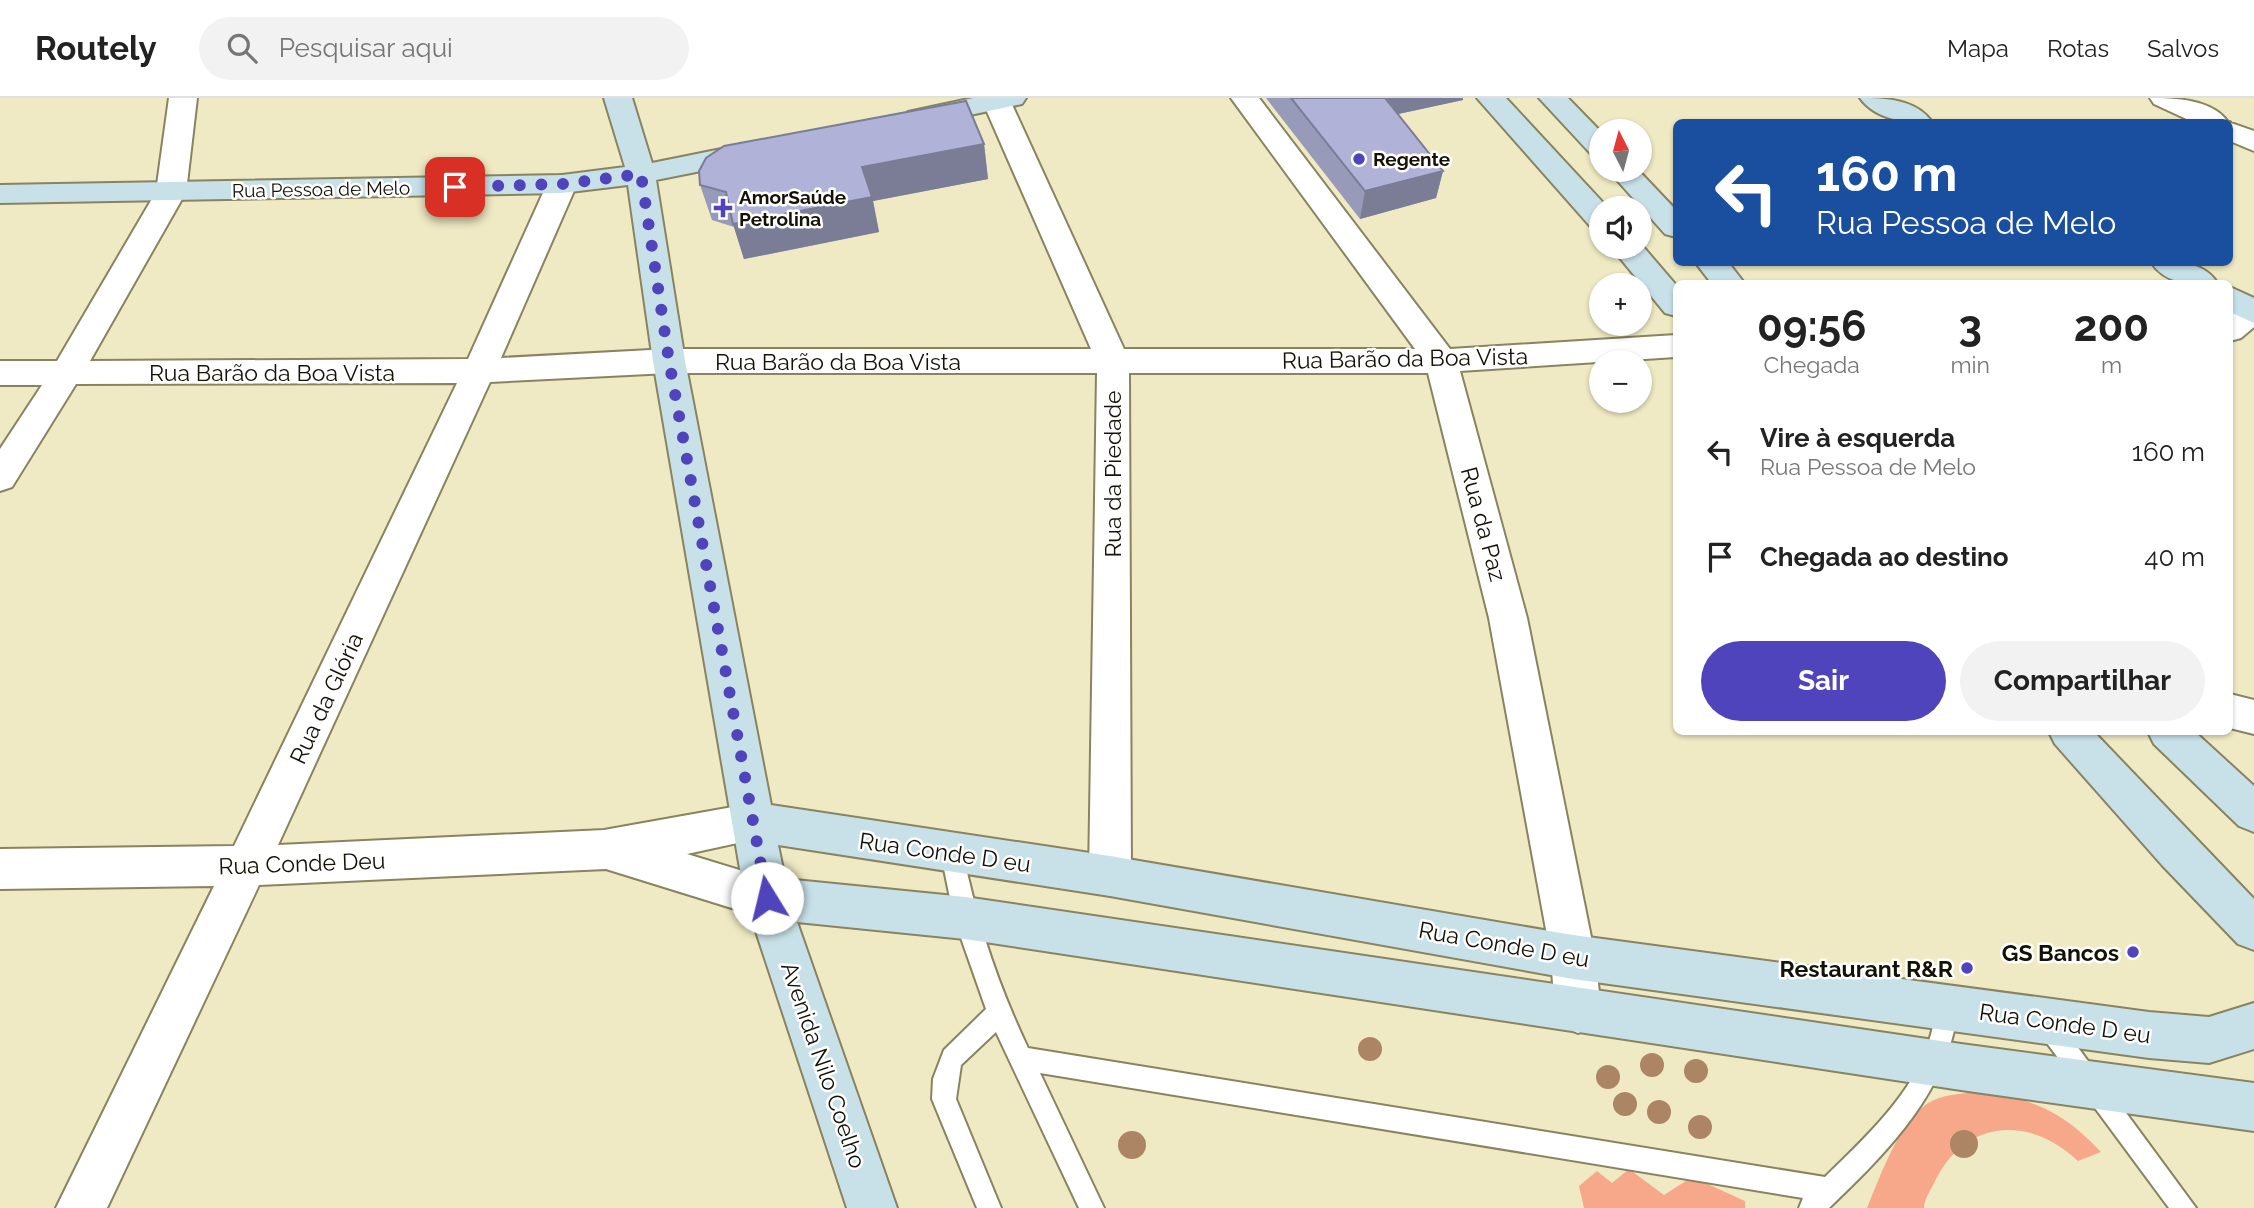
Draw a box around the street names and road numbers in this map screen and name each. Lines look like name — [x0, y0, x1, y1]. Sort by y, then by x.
street label: Rua Pessoa de Melo — [232, 176, 410, 202]
street label: Rua Barão da Boa Vista — [1282, 342, 1528, 374]
street label: Rua Barão da Boa Vista — [715, 348, 961, 375]
street label: Rua Barão da Boa Vista — [149, 359, 395, 386]
street label: Rua da Piedade — [1099, 390, 1126, 558]
street label: Rua da Paz — [1456, 464, 1512, 584]
street label: Rua da Glória — [284, 628, 368, 768]
street label: Rua Conde D eu — [858, 827, 1032, 877]
street label: Rua Conde Deu — [218, 847, 386, 879]
street label: Rua Conde D eu — [1417, 916, 1591, 972]
street label: Avenida Nilo Coelho — [776, 958, 872, 1172]
street label: Rua Conde D eu — [1978, 998, 2152, 1048]

